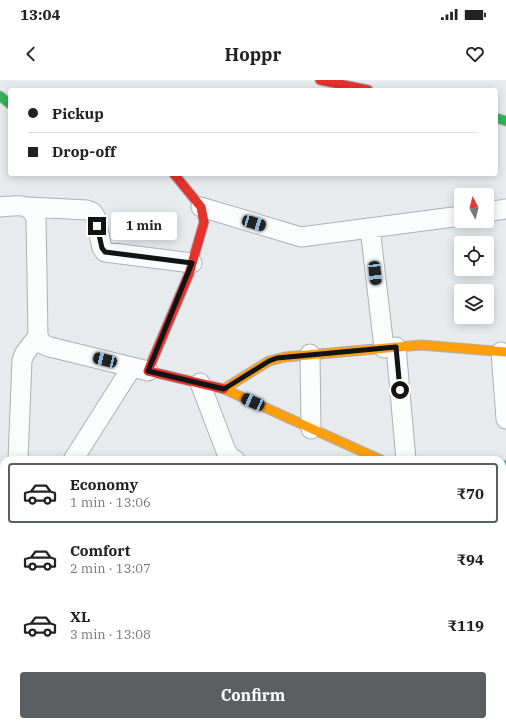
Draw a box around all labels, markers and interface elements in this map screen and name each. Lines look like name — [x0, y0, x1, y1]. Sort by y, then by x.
text: 13:04 — [20, 5, 61, 24]
icon: back — [20, 43, 42, 65]
text: Hoppr — [225, 43, 281, 66]
icon: heart — [464, 43, 486, 65]
text: Pickup — [52, 104, 104, 123]
text: Drop-off — [52, 142, 116, 161]
north arrow — [454, 188, 494, 228]
map controls — [454, 188, 494, 324]
callout: 1 min — [111, 212, 177, 240]
car — [241, 214, 267, 232]
route end — [88, 217, 106, 235]
text: 1 min — [126, 217, 162, 234]
button: locate — [454, 236, 494, 276]
car — [368, 260, 382, 286]
button: layers — [454, 284, 494, 324]
car — [92, 351, 118, 369]
route start — [391, 381, 409, 399]
car — [240, 392, 266, 412]
icon: car — [22, 475, 58, 511]
text: Economy — [70, 475, 138, 494]
text: ₹70 — [456, 484, 484, 503]
text: 1 min · 13:06 — [70, 494, 151, 511]
icon: car — [22, 541, 58, 577]
text: Comfort — [70, 541, 130, 560]
text: ₹94 — [456, 550, 484, 569]
text: 2 min · 13:07 — [70, 560, 151, 577]
icon: car — [22, 607, 58, 643]
text: XL — [70, 607, 90, 626]
text: ₹119 — [447, 616, 484, 635]
text: 3 min · 13:08 — [70, 626, 151, 643]
button: Confirm — [20, 672, 486, 718]

